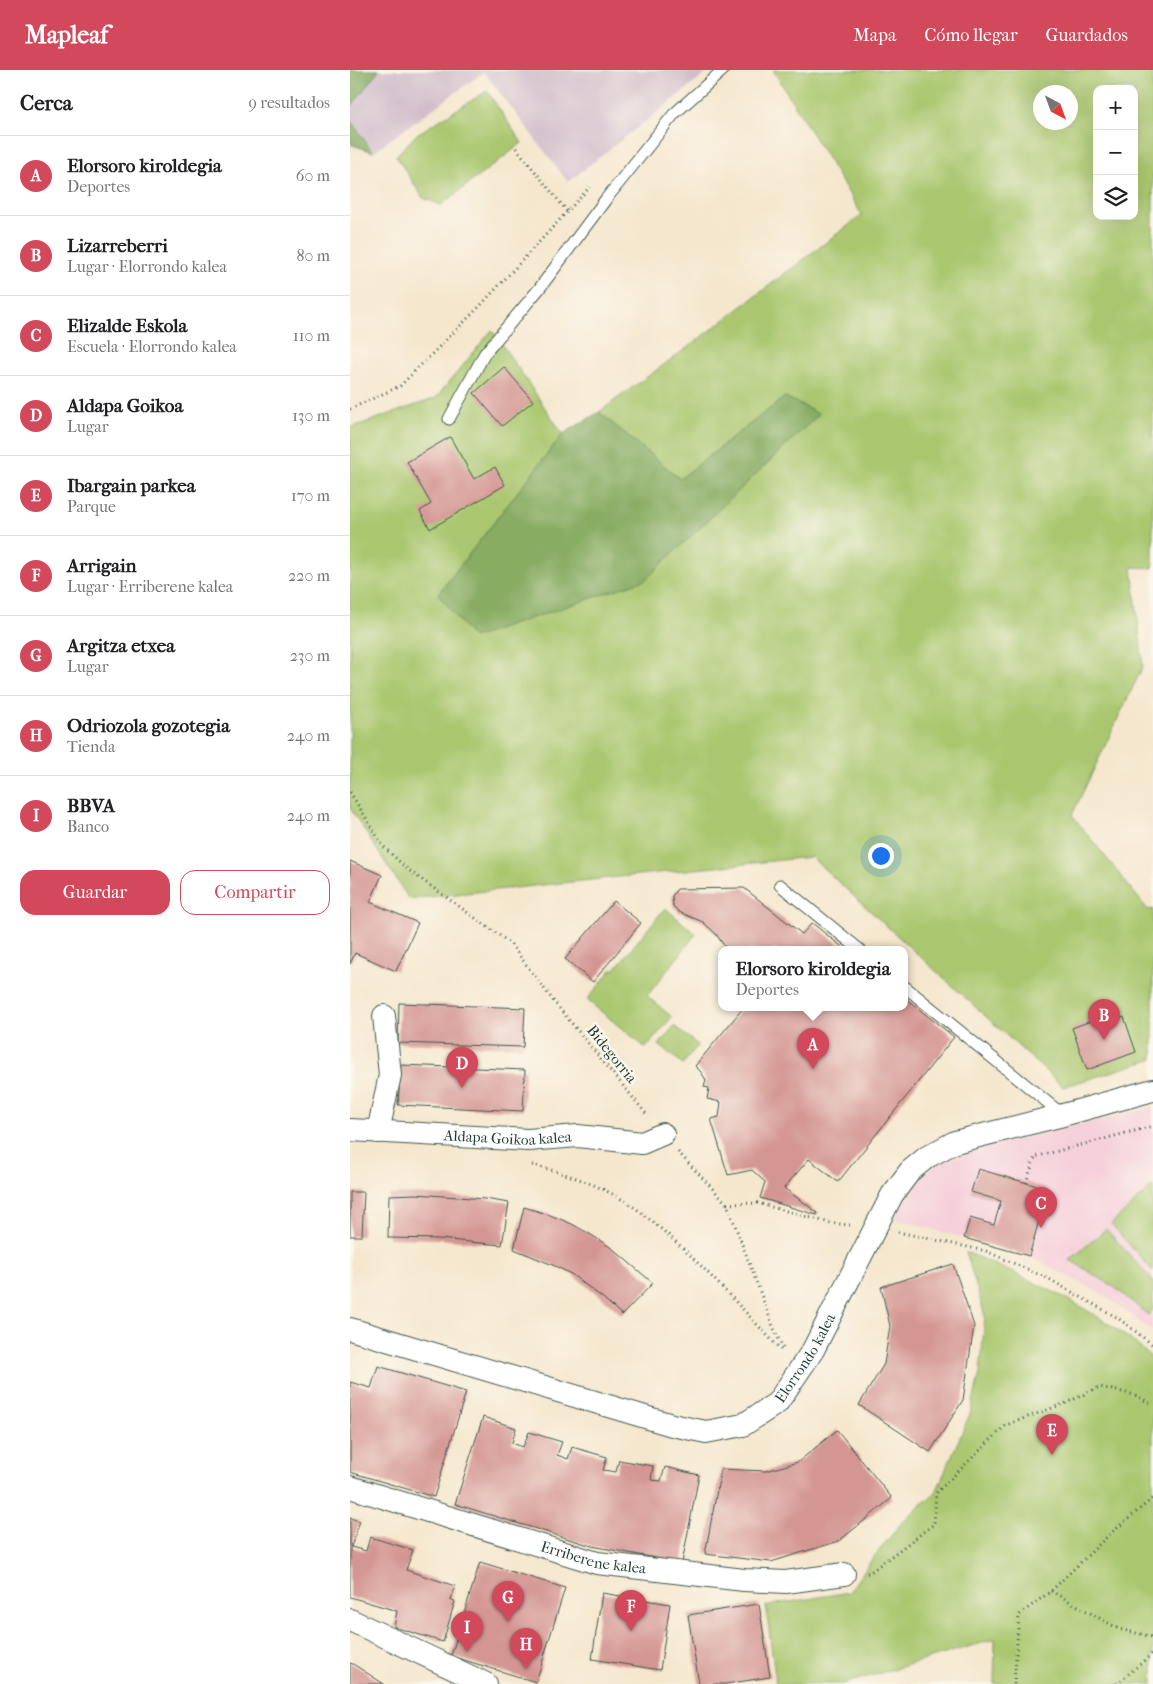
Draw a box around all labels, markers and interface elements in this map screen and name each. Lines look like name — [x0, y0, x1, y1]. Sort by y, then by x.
text: Mapleaf — [25, 21, 108, 49]
text: Mapa — [853, 25, 896, 46]
text: Cómo llegar — [924, 25, 1018, 46]
text: Guardados — [1046, 25, 1128, 46]
north arrow — [1033, 85, 1078, 130]
map controls — [1093, 85, 1138, 220]
button: + — [1093, 85, 1138, 130]
text: Cerca — [20, 91, 72, 115]
text: 9 resultados — [248, 93, 330, 112]
button: − — [1093, 130, 1138, 175]
text: Elorsoro kiroldegia — [67, 155, 222, 177]
text: A — [31, 166, 41, 185]
text: 60 m — [296, 166, 330, 185]
button: layers — [1093, 175, 1138, 220]
text: Deportes — [67, 177, 130, 196]
text: Lizarreberri — [67, 235, 168, 257]
text: B — [31, 246, 41, 265]
text: 80 m — [296, 246, 330, 265]
text: Lugar · Elorrondo kalea — [67, 257, 227, 276]
text: Elizalde Eskola — [67, 315, 187, 337]
text: C — [31, 326, 41, 345]
text: 110 m — [293, 326, 330, 345]
text: Escuela · Elorrondo kalea — [67, 337, 237, 356]
text: Aldapa Goikoa — [67, 395, 183, 417]
text: D — [30, 406, 42, 425]
text: 130 m — [292, 406, 330, 425]
text: Lugar — [67, 417, 108, 436]
text: Ibargain parkea — [67, 475, 196, 497]
text: E — [31, 486, 41, 505]
text: 170 m — [291, 486, 330, 505]
text: Parque — [67, 497, 116, 516]
text: Arrigain — [67, 555, 137, 577]
text: F — [32, 566, 40, 585]
text: 220 m — [288, 566, 330, 585]
text: Lugar · Erriberene kalea — [67, 577, 233, 596]
text: Argitza etxea — [67, 635, 175, 657]
text: G — [30, 646, 42, 665]
text: 230 m — [290, 646, 330, 665]
text: Lugar — [67, 657, 108, 676]
text: Odriozola gozotegia — [67, 715, 230, 737]
text: H — [30, 726, 42, 745]
text: 240 m — [287, 726, 330, 745]
text: Tienda — [67, 737, 115, 756]
text: BBVA — [67, 795, 115, 817]
text: I — [33, 806, 39, 825]
text: 240 m — [287, 806, 330, 825]
text: Banco — [67, 817, 109, 836]
your location — [868, 843, 894, 869]
button: Guardar — [20, 870, 170, 915]
button: Compartir — [180, 870, 330, 915]
popup — [718, 946, 908, 1011]
text: Elorsoro kiroldegia — [736, 958, 890, 980]
text: Deportes — [736, 980, 799, 999]
pin: B — [1088, 999, 1120, 1040]
street label: Bidegorria — [583, 1021, 641, 1087]
pin: A — [797, 1028, 829, 1069]
pin: D — [446, 1047, 478, 1088]
street label: Aldapa Goikoa kalea — [442, 1126, 573, 1149]
pin: C — [1025, 1187, 1057, 1228]
street label: Elorrondo kalea — [771, 1309, 840, 1406]
pin: E — [1036, 1414, 1068, 1455]
street label: Erriberene kalea — [539, 1537, 648, 1578]
pin: G — [492, 1581, 524, 1622]
pin: F — [615, 1590, 647, 1631]
pin: I — [451, 1611, 483, 1652]
pin: H — [510, 1628, 542, 1669]

